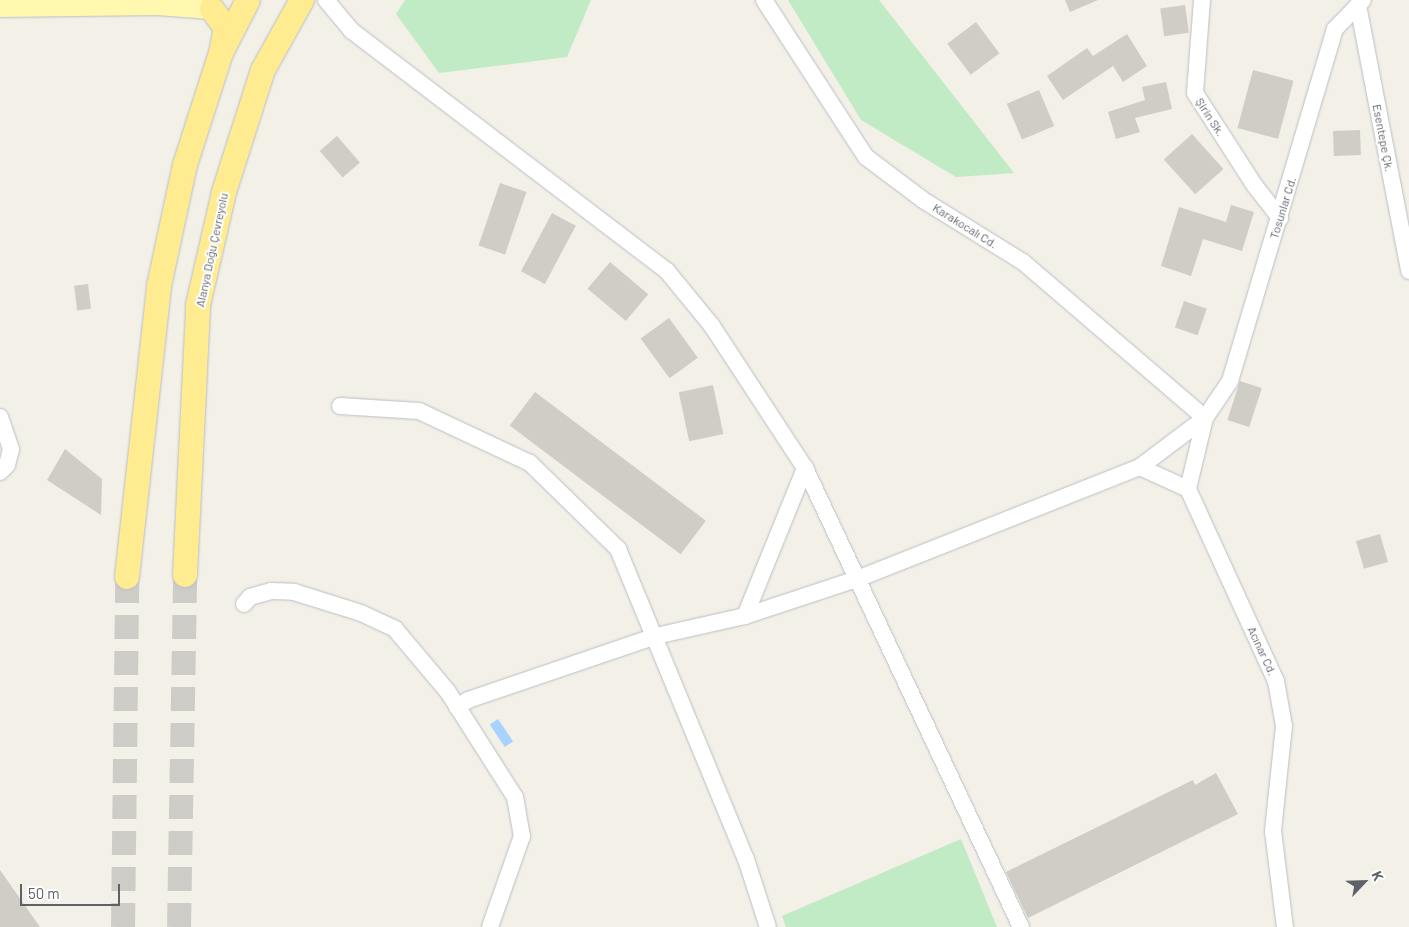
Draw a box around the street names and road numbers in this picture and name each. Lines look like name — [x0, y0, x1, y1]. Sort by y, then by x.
street label: Şirin Sk. — [1192, 95, 1228, 139]
street label: Esentepe Çk. — [1369, 103, 1397, 173]
street label: Tosunlar Cd. — [1267, 175, 1299, 241]
street label: Alanya Doğu Çevreyolu — [193, 192, 231, 308]
street label: Karakocalı Cd. — [930, 200, 1000, 252]
street label: Acınar Cd. — [1244, 624, 1280, 678]

